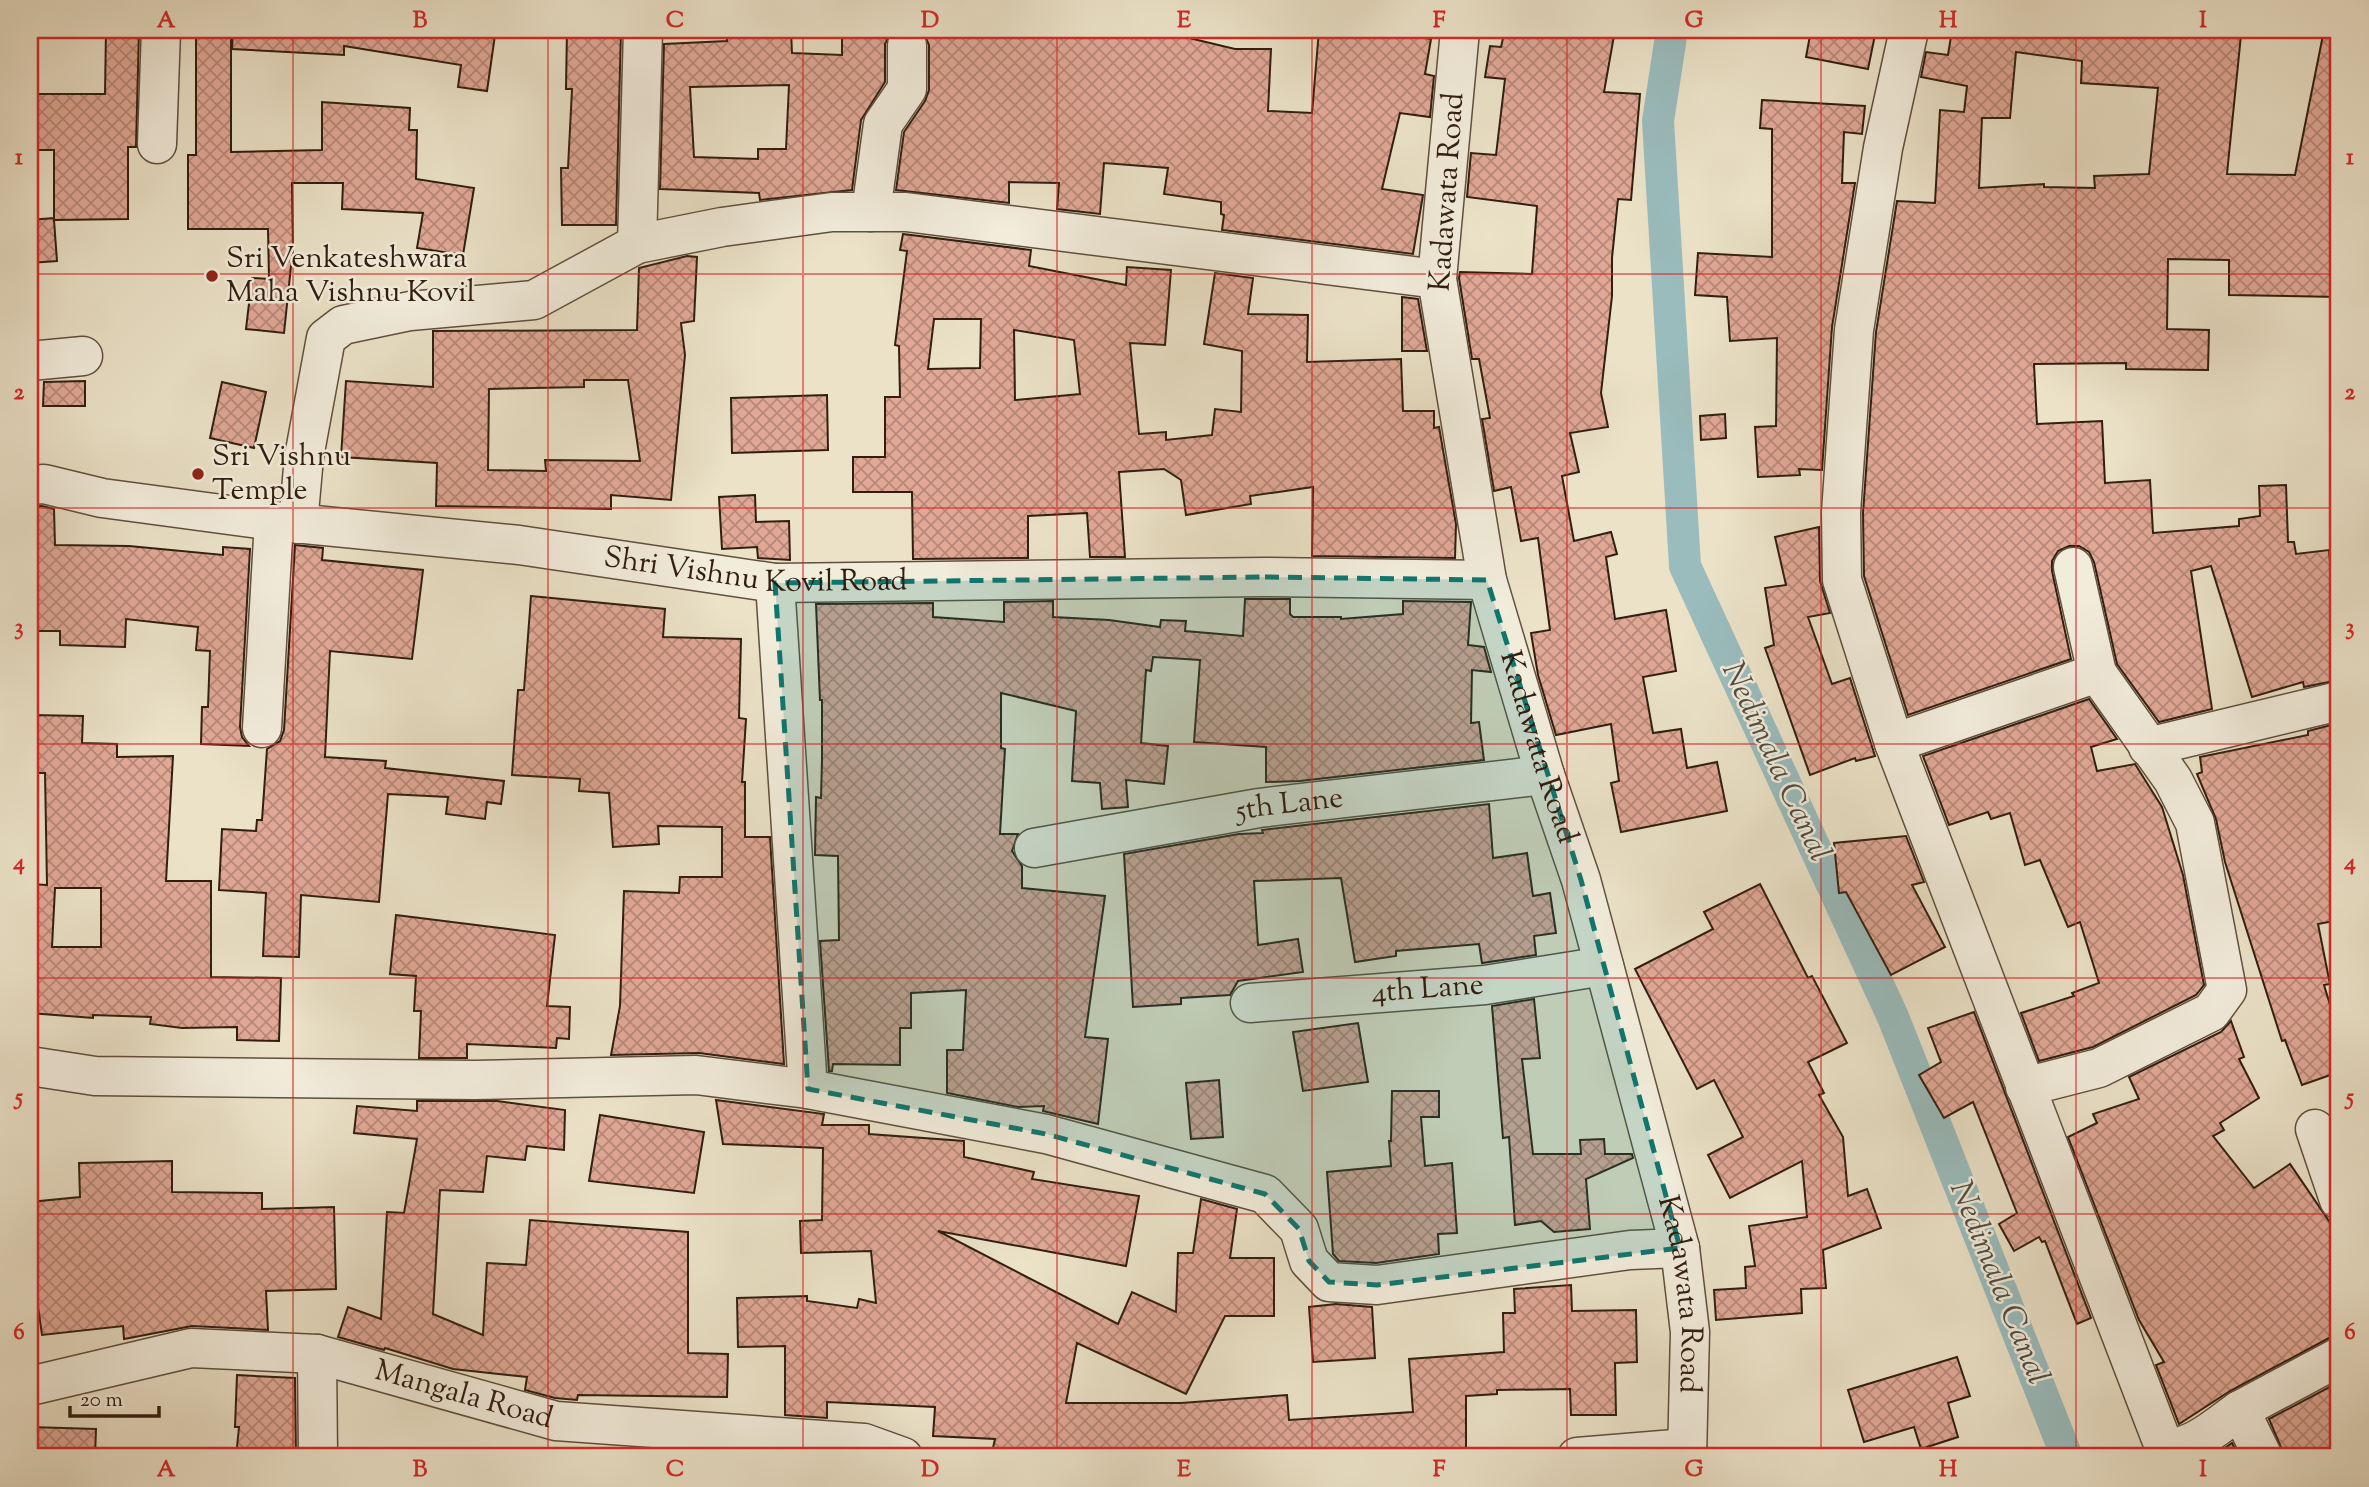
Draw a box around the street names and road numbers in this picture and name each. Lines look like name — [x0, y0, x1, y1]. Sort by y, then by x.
street label: Kadawata Road — [1420, 91, 1476, 293]
street label: Shri Vishnu Kovil Road — [601, 536, 908, 605]
street label: Kadawata Road — [1488, 646, 1588, 849]
street label: 5th Lane — [1230, 777, 1345, 834]
street label: 4th Lane — [1370, 964, 1485, 1015]
street label: Kadawata Road — [1645, 1191, 1712, 1394]
street label: Mangala Road — [370, 1350, 558, 1441]

